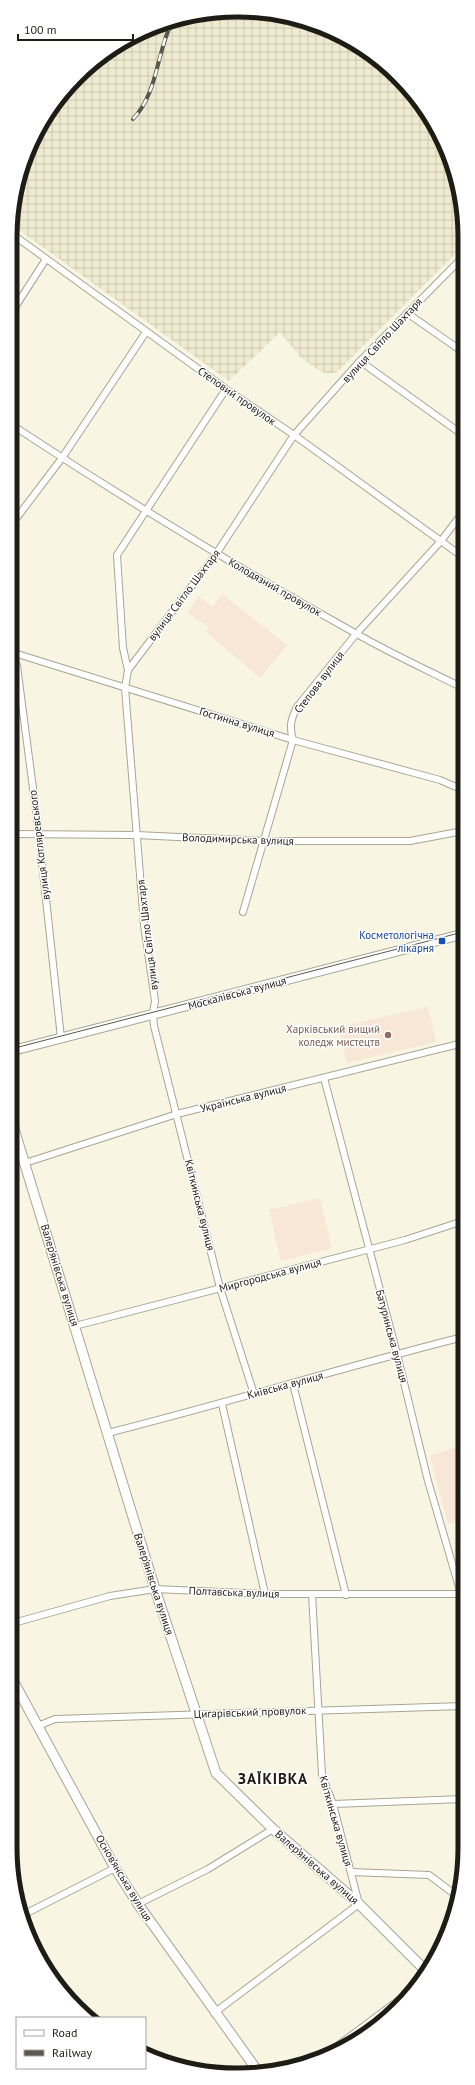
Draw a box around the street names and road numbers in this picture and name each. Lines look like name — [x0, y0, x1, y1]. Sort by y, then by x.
street label: вулиця Світло Шахтаря — [339, 295, 425, 385]
street label: Степовий провулок — [195, 364, 279, 429]
street label: вулиця Світло Шахтаря — [145, 546, 223, 644]
street label: Колодязний провулок — [226, 555, 325, 620]
street label: Степова вулиця — [291, 648, 347, 716]
street label: Гостинна вулиця — [198, 704, 276, 740]
street label: вулиця Котляревського — [25, 789, 53, 901]
street label: Володимирська вулиця — [182, 830, 294, 848]
street label: вулиця Світло Шахтаря — [133, 879, 161, 991]
street label: Москалівська вулиця — [186, 973, 288, 1013]
street label: Українська вулиця — [199, 1081, 287, 1115]
street label: Квіткинська вулиця — [182, 1158, 218, 1252]
street label: Валер’янівська вулиця — [38, 1222, 82, 1328]
street label: Миргородська вулиця — [217, 1255, 323, 1295]
street label: Батуринська вулиця — [373, 1288, 411, 1384]
street label: Київська вулиця — [245, 1368, 325, 1402]
street label: Валер’янівська вулиця — [131, 1531, 177, 1637]
street label: Полтавська вулиця — [188, 1583, 280, 1601]
street label: Цигарівський провулок — [193, 1703, 307, 1721]
street label: Квіткинська вулиця — [316, 1774, 356, 1868]
street label: Валер’янівська вулиця — [272, 1827, 362, 1907]
street label: Основ’янська вулиця — [93, 1832, 155, 1924]

